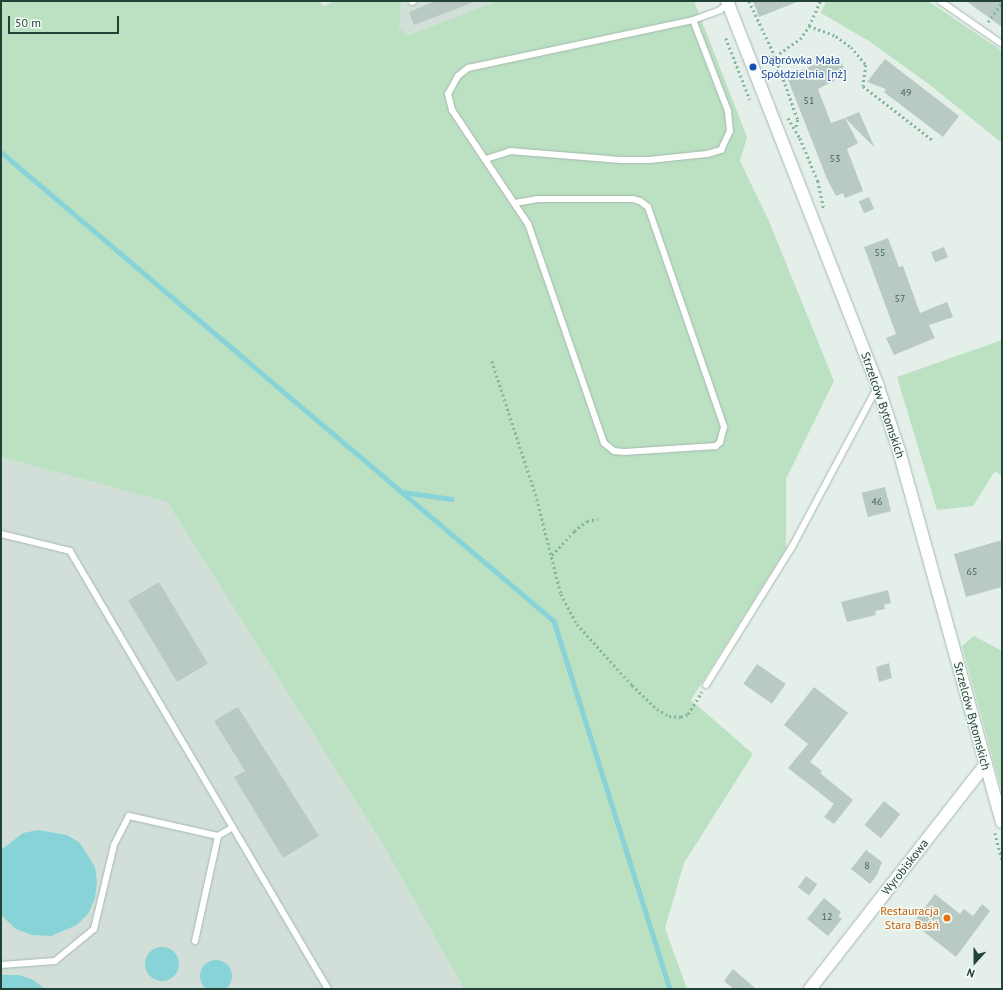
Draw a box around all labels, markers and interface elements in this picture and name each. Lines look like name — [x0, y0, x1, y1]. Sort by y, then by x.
scale bar — [10, 8, 121, 34]
text: 50 m — [15, 15, 41, 30]
place label: Dąbrówka Mała Spółdzielnia [nż] — [761, 53, 847, 81]
marker: Dąbrówka Mała Spółdzielnia [nż] — [748, 62, 758, 72]
house number: 49 — [901, 87, 911, 99]
house number: 51 — [804, 95, 814, 107]
house number: 53 — [830, 153, 840, 165]
house number: 55 — [875, 247, 885, 259]
house number: 57 — [895, 293, 905, 305]
street label: Strzelców Bytomskich — [858, 350, 908, 460]
house number: 46 — [872, 496, 882, 508]
house number: 65 — [967, 566, 977, 578]
street label: Strzelców Bytomskich — [951, 660, 993, 772]
street label: Wyrobiskowa — [879, 836, 931, 898]
house number: 8 — [864, 860, 870, 872]
place label: Restauracja Stara Baśń — [880, 904, 939, 932]
house number: 12 — [822, 911, 832, 923]
marker: Restauracja Stara Baśń — [942, 913, 952, 923]
north arrow — [955, 942, 995, 982]
text: N — [965, 965, 977, 981]

